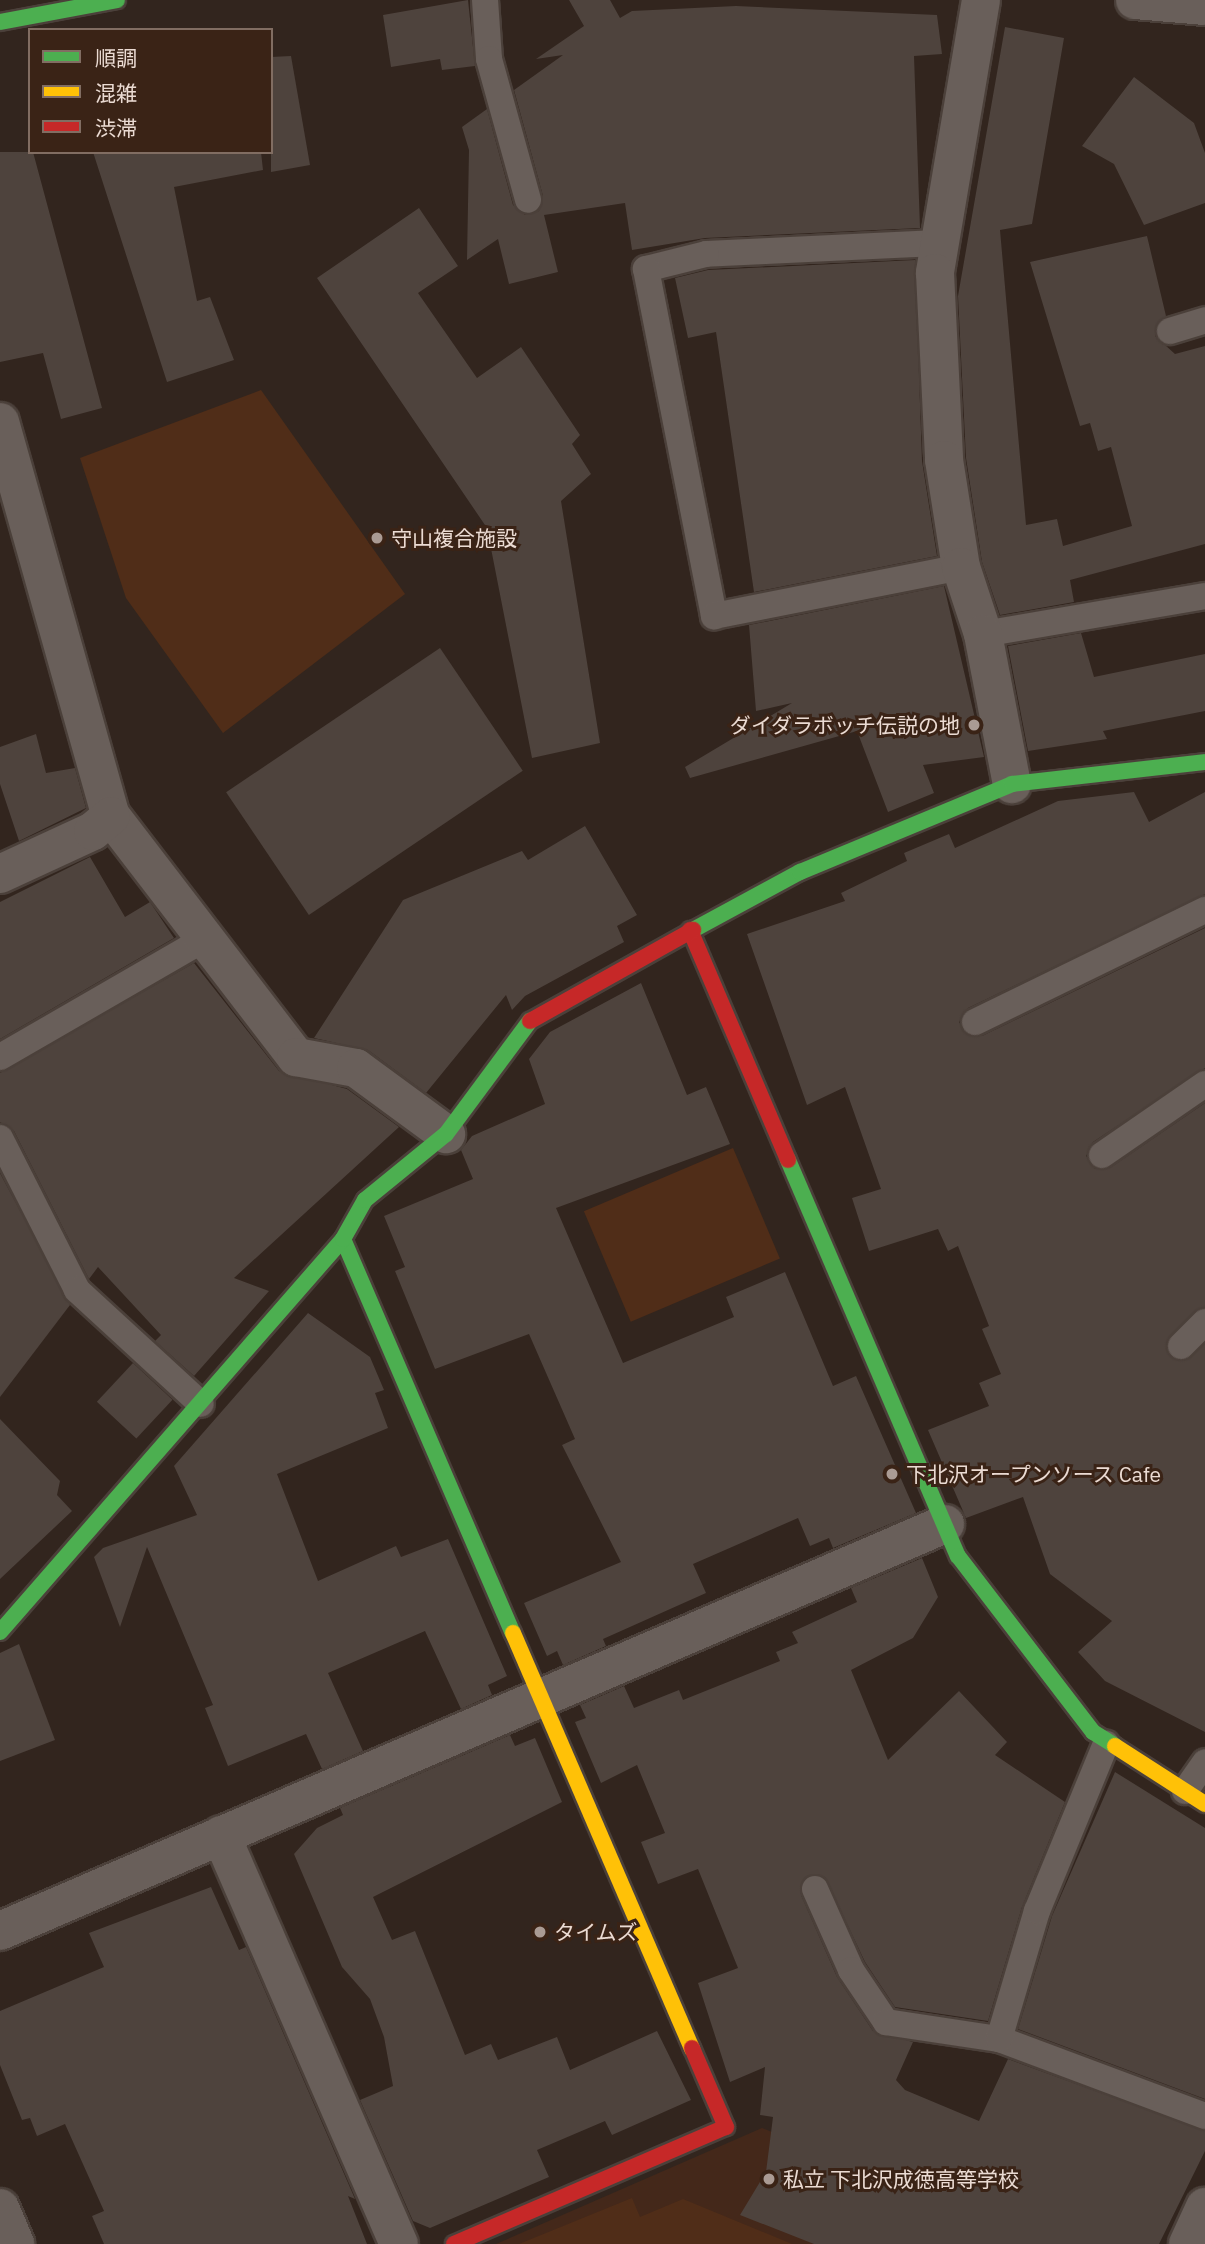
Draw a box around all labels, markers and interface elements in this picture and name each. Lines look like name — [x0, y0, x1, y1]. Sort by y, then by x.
legend — [28, 28, 273, 154]
text: 順調 — [95, 44, 137, 72]
text: 混雑 — [95, 79, 137, 107]
text: 渋滞 — [95, 114, 137, 142]
place label: 守山複合施設 — [391, 525, 517, 551]
marker: 守山複合施設 — [369, 530, 385, 546]
place label: ダイダラボッチ伝説の地 — [729, 712, 960, 738]
marker: ダイダラボッチ伝説の地 — [966, 717, 982, 733]
place label: 下北沢オープンソース Cafe — [906, 1461, 1163, 1487]
marker: 下北沢オープンソース Cafe — [884, 1466, 900, 1482]
place label: タイムズ — [554, 1919, 638, 1945]
marker: タイムズ — [532, 1924, 548, 1940]
place label: 私立 下北沢成徳高等学校 — [783, 2166, 1019, 2192]
marker: 私立 下北沢成徳高等学校 — [761, 2171, 777, 2187]

